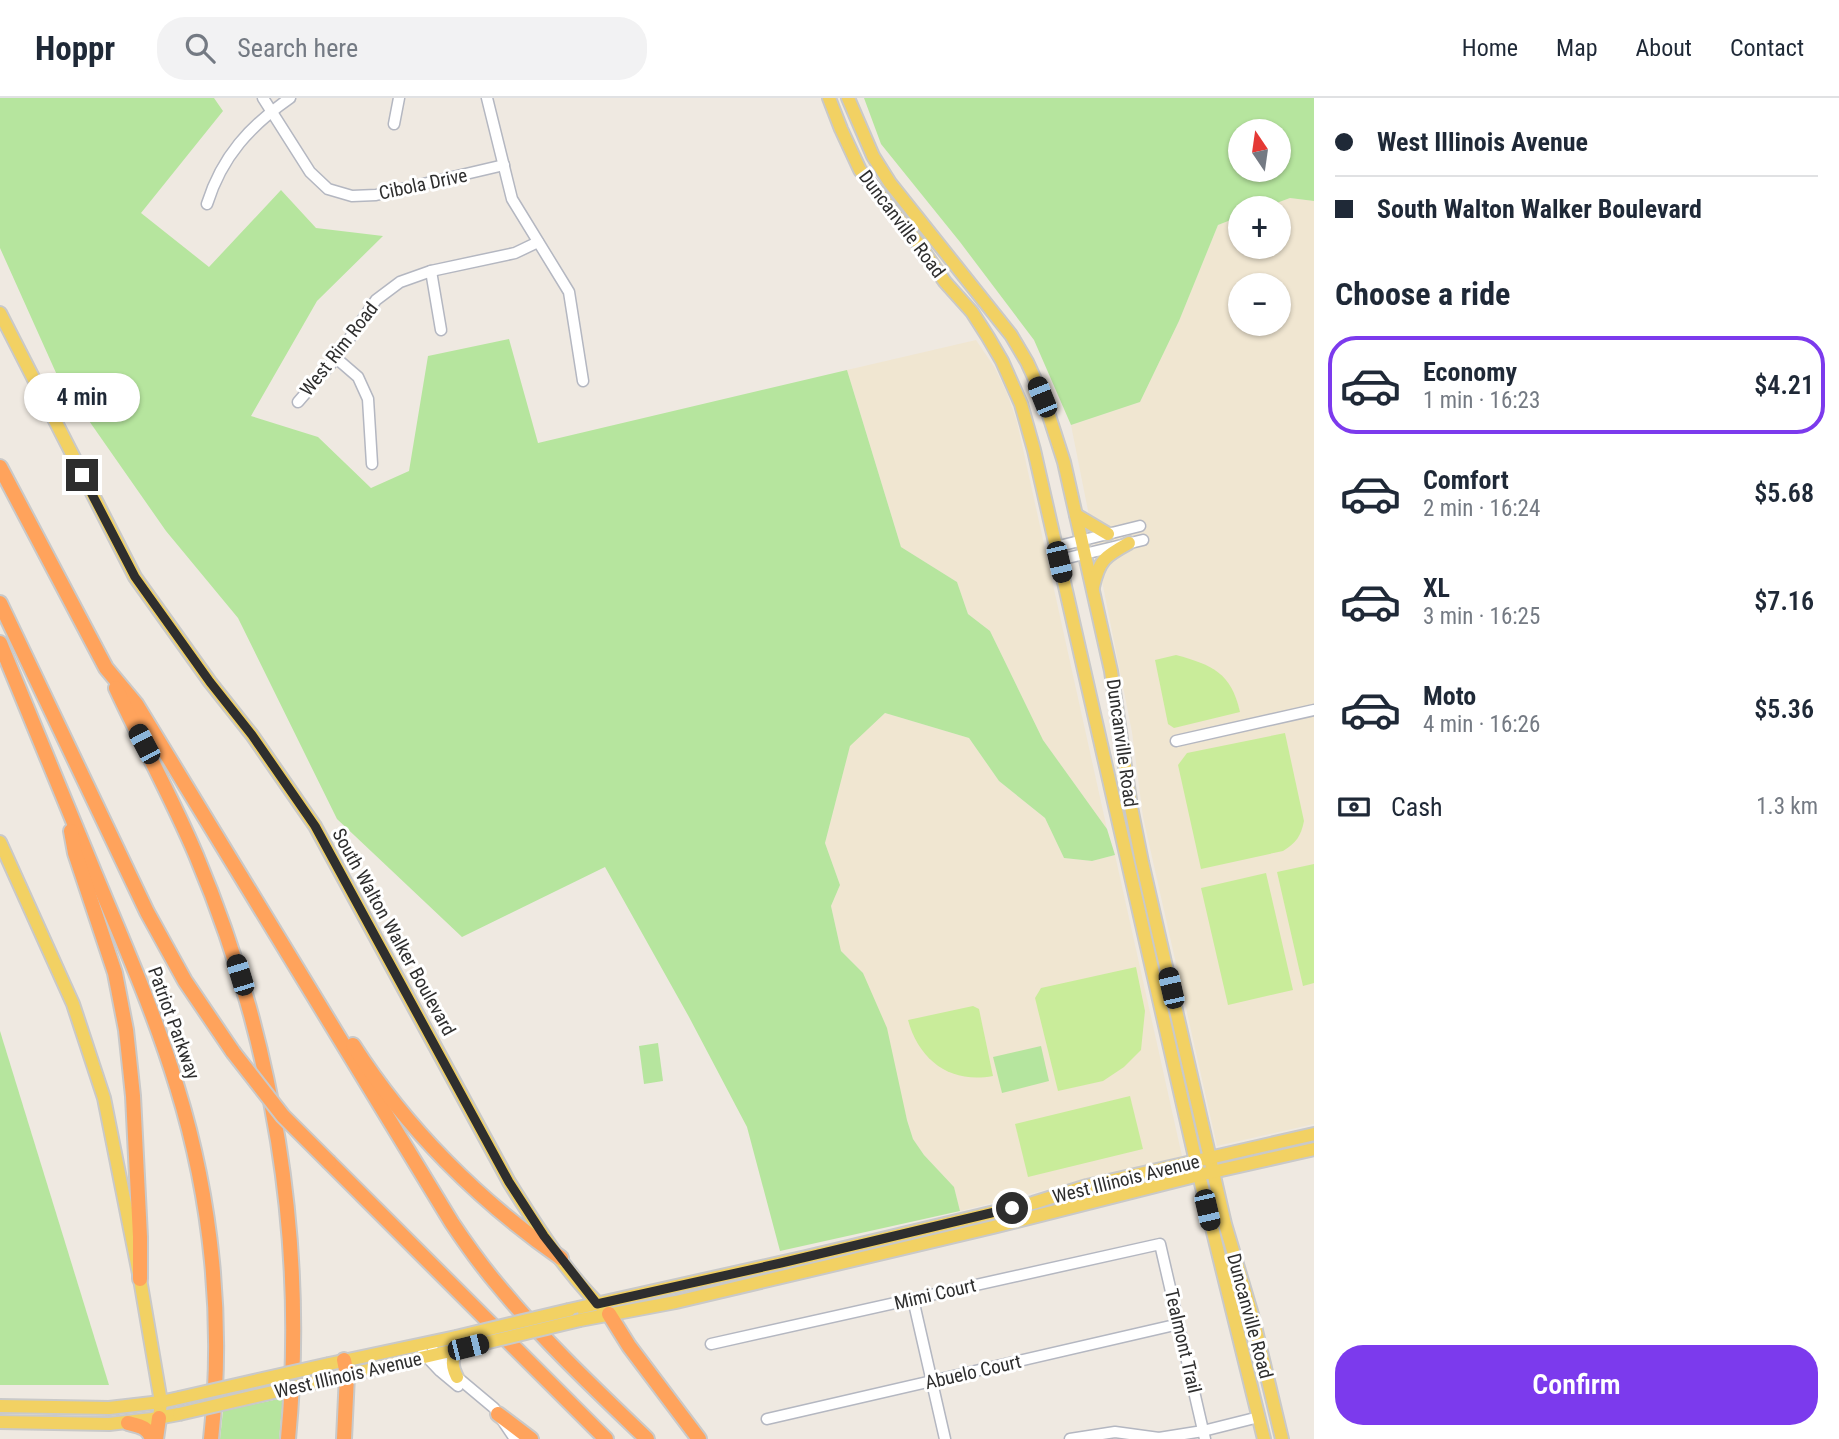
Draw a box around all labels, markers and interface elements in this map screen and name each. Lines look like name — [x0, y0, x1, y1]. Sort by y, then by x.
search box — [157, 17, 647, 80]
text: Hoppr — [35, 29, 115, 68]
icon: search — [181, 29, 219, 67]
text: Search here — [237, 33, 358, 63]
text: Home — [1462, 34, 1518, 62]
text: Map — [1556, 34, 1598, 62]
text: About — [1636, 34, 1692, 62]
text: Contact — [1730, 34, 1804, 62]
north arrow — [1228, 119, 1292, 182]
map controls — [1228, 119, 1291, 336]
text: West Illinois Avenue — [1377, 127, 1588, 157]
street label: Cibola Drive — [377, 163, 469, 205]
street label: Duncanville Road — [854, 166, 950, 282]
text: South Walton Walker Boulevard — [1377, 194, 1702, 224]
button: + — [1228, 196, 1291, 259]
button: − — [1228, 273, 1291, 336]
text: Choose a ride — [1335, 275, 1510, 313]
street label: West Rim Road — [295, 297, 383, 401]
icon: car — [1339, 354, 1402, 417]
text: Economy — [1423, 357, 1517, 387]
text: $4.21 — [1754, 370, 1814, 400]
callout: 4 min — [24, 374, 140, 422]
car — [1025, 374, 1060, 420]
text: 4 min — [57, 384, 107, 411]
text: 1 min · 16:23 — [1423, 387, 1540, 414]
route end — [66, 459, 98, 491]
icon: car — [1339, 462, 1402, 525]
text: Comfort — [1423, 465, 1509, 495]
text: $5.68 — [1754, 478, 1814, 508]
text: 2 min · 16:24 — [1423, 495, 1540, 522]
car — [1045, 539, 1074, 585]
icon: car — [1339, 570, 1402, 633]
text: XL — [1423, 573, 1450, 603]
text: $7.16 — [1754, 586, 1814, 616]
text: 3 min · 16:25 — [1423, 603, 1540, 630]
street label: Duncanville Road — [1102, 678, 1142, 808]
icon: car — [1339, 678, 1402, 741]
text: Moto — [1423, 681, 1476, 711]
text: $5.36 — [1754, 694, 1814, 724]
text: 4 min · 16:26 — [1423, 711, 1540, 738]
car — [125, 721, 164, 767]
icon: cash — [1335, 788, 1373, 826]
text: Cash — [1391, 792, 1443, 822]
text: 1.3 km — [1756, 793, 1818, 820]
street label: South Walton Walker Boulevard — [327, 824, 461, 1040]
car — [224, 952, 257, 998]
street label: Patriot Parkway — [143, 964, 205, 1082]
car — [1157, 965, 1186, 1011]
street label: West Illinois Avenue — [1050, 1150, 1202, 1208]
car — [1193, 1187, 1222, 1233]
route start — [996, 1192, 1028, 1224]
street label: Duncanville Road — [1222, 1251, 1278, 1381]
street label: Mimi Court — [892, 1273, 978, 1315]
street label: Tealmont Trail — [1160, 1287, 1206, 1395]
car — [446, 1332, 491, 1362]
button: Confirm — [1335, 1345, 1818, 1425]
street label: West Illinois Avenue — [272, 1347, 424, 1403]
street label: Abuelo Court — [923, 1350, 1023, 1394]

